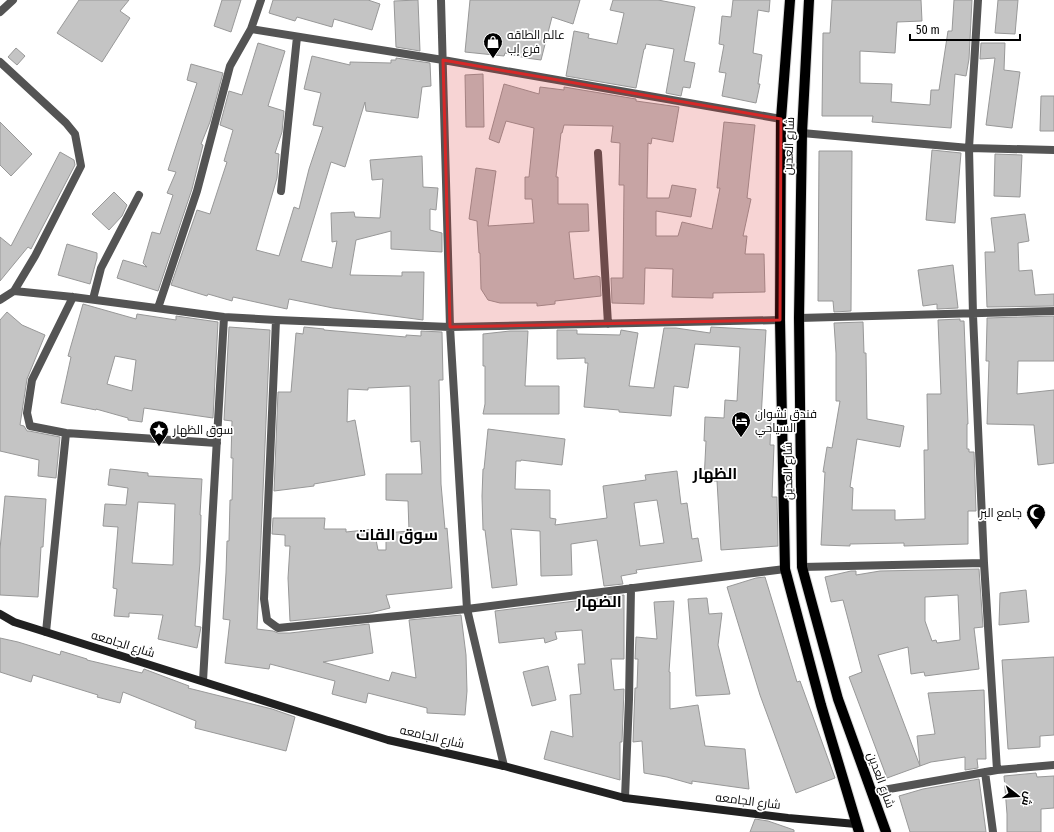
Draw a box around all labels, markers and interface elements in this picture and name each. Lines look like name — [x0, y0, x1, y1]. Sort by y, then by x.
scale bar — [910, 16, 1020, 42]
text: 50 m — [916, 23, 940, 37]
place label: عالم الطاقه فرع إب — [507, 28, 565, 57]
shop icon: عالم الطاقه فرع إب — [482, 31, 504, 59]
street label: شارع العدين — [781, 117, 798, 175]
place label: فندق نشوان السياحي — [755, 407, 817, 438]
hotel icon: فندق نشوان السياحي — [730, 410, 752, 438]
place icon: سوق الظهار — [148, 419, 170, 447]
place label: سوق الظهار — [172, 423, 233, 437]
street label: شارع العدين — [780, 442, 797, 500]
district label: الظهار — [692, 464, 737, 483]
mosque icon: جامع البر — [1025, 502, 1047, 530]
place label: جامع البر — [979, 506, 1022, 521]
district label: سوق القات — [356, 525, 438, 544]
district label: الضهار — [575, 592, 622, 611]
street label: شارع الجامعه — [89, 628, 157, 661]
street label: شارع الجامعه — [398, 723, 466, 752]
street label: شارع العدين — [864, 750, 898, 810]
north arrow — [998, 776, 1038, 816]
street label: شارع الجامعه — [714, 790, 782, 813]
text: ش — [1019, 790, 1035, 807]

